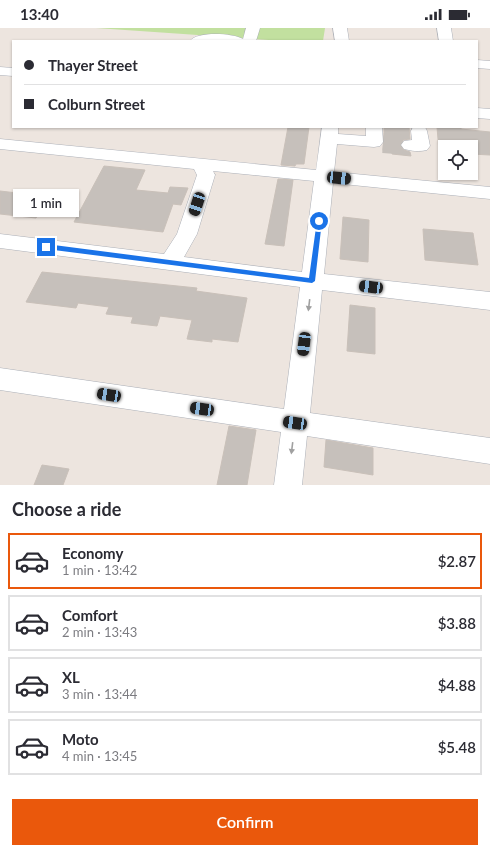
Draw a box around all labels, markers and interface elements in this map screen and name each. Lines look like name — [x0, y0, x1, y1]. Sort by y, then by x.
text: 13:40 — [20, 5, 59, 23]
text: Thayer Street — [48, 56, 138, 74]
text: Colburn Street — [48, 95, 145, 113]
map controls — [438, 140, 478, 180]
button: locate — [438, 140, 478, 180]
car — [326, 171, 352, 185]
callout: 1 min — [13, 189, 79, 217]
car — [188, 191, 206, 217]
text: 1 min — [30, 195, 62, 211]
route start — [310, 212, 328, 230]
route end — [37, 238, 55, 256]
car — [358, 280, 384, 294]
one-way arrow — [306, 299, 312, 311]
car — [297, 331, 311, 357]
car — [96, 387, 122, 403]
car — [189, 401, 215, 417]
car — [282, 415, 308, 431]
one-way arrow — [289, 442, 295, 454]
text: Choose a ride — [12, 498, 121, 520]
icon: car — [14, 543, 50, 579]
text: Economy — [62, 544, 123, 562]
text: $2.87 — [438, 552, 476, 570]
text: 1 min · 13:42 — [62, 562, 137, 578]
icon: car — [14, 605, 50, 641]
text: Comfort — [62, 606, 118, 624]
text: $3.88 — [438, 614, 476, 632]
text: 2 min · 13:43 — [62, 624, 137, 640]
icon: car — [14, 667, 50, 703]
text: XL — [62, 668, 80, 686]
text: $4.88 — [438, 676, 476, 694]
text: 3 min · 13:44 — [62, 686, 137, 702]
icon: car — [14, 729, 50, 765]
text: Moto — [62, 730, 99, 748]
text: $5.48 — [438, 738, 476, 756]
text: 4 min · 13:45 — [62, 748, 137, 764]
button: Confirm — [12, 799, 478, 845]

